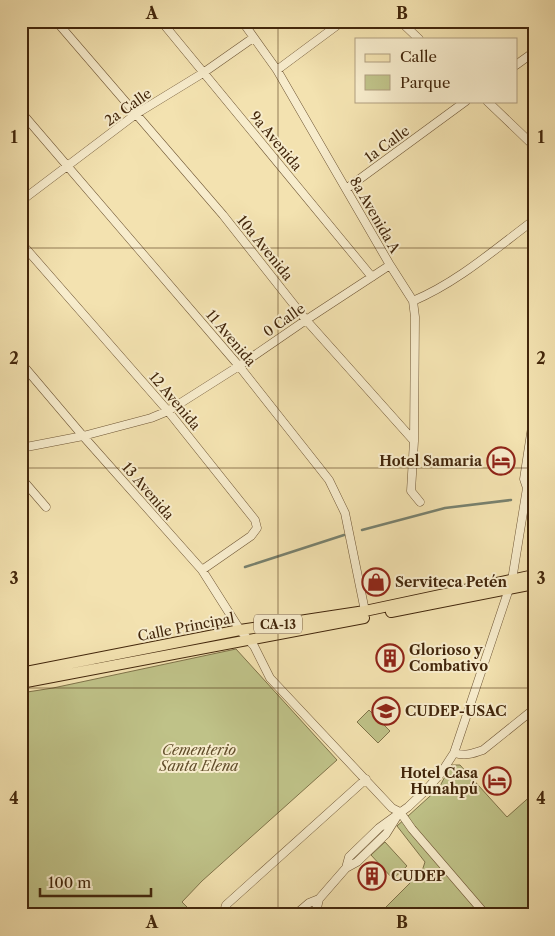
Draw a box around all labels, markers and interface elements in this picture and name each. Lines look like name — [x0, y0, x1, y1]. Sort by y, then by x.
text: A — [145, 3, 159, 23]
text: B — [396, 3, 408, 23]
legend — [355, 38, 518, 102]
text: Calle — [400, 47, 437, 66]
text: Parque — [400, 73, 450, 92]
street label: 2a Calle — [101, 84, 155, 130]
street label: 9a Avenida — [246, 108, 306, 175]
street label: 1a Calle — [361, 122, 413, 166]
text: 1 — [10, 127, 18, 147]
text: 1 — [537, 127, 545, 147]
street label: 8a Avenida A — [346, 173, 404, 257]
street label: 10a Avenida — [233, 212, 297, 285]
street label: 0 Calle — [260, 299, 309, 341]
street label: 11 Avenida — [202, 306, 260, 370]
text: 2 — [9, 348, 19, 368]
text: 2 — [536, 348, 546, 368]
street label: 12 Avenida — [145, 368, 205, 434]
hotel icon: Hotel Samaria — [486, 446, 516, 476]
place label: Hotel Samaria — [379, 452, 483, 470]
street label: 13 Avenida — [118, 459, 178, 524]
shop icon: Serviteca Petén — [361, 567, 391, 597]
text: 3 — [9, 568, 19, 588]
text: 3 — [536, 568, 546, 588]
place label: Serviteca Petén — [395, 573, 507, 591]
street label: Calle Principal — [136, 609, 236, 645]
road number: CA-13 — [254, 614, 302, 634]
place label: Glorioso y Combativo — [409, 641, 488, 675]
building icon: Glorioso y Combativo — [375, 643, 405, 673]
school or university icon: CUDEP-USAC — [371, 696, 401, 726]
place label: CUDEP-USAC — [405, 702, 507, 720]
park label: Cementerio Santa Elena — [159, 741, 239, 775]
place label: Hotel Casa Hunahpú — [400, 764, 479, 798]
hotel icon: Hotel Casa Hunahpú — [482, 766, 512, 796]
text: 4 — [9, 788, 19, 808]
text: 4 — [536, 788, 546, 808]
building icon: CUDEP — [357, 861, 387, 891]
scale bar — [40, 866, 151, 898]
place label: CUDEP — [391, 867, 446, 885]
text: 100 m — [48, 873, 91, 892]
text: A — [145, 912, 159, 932]
text: B — [396, 912, 408, 932]

